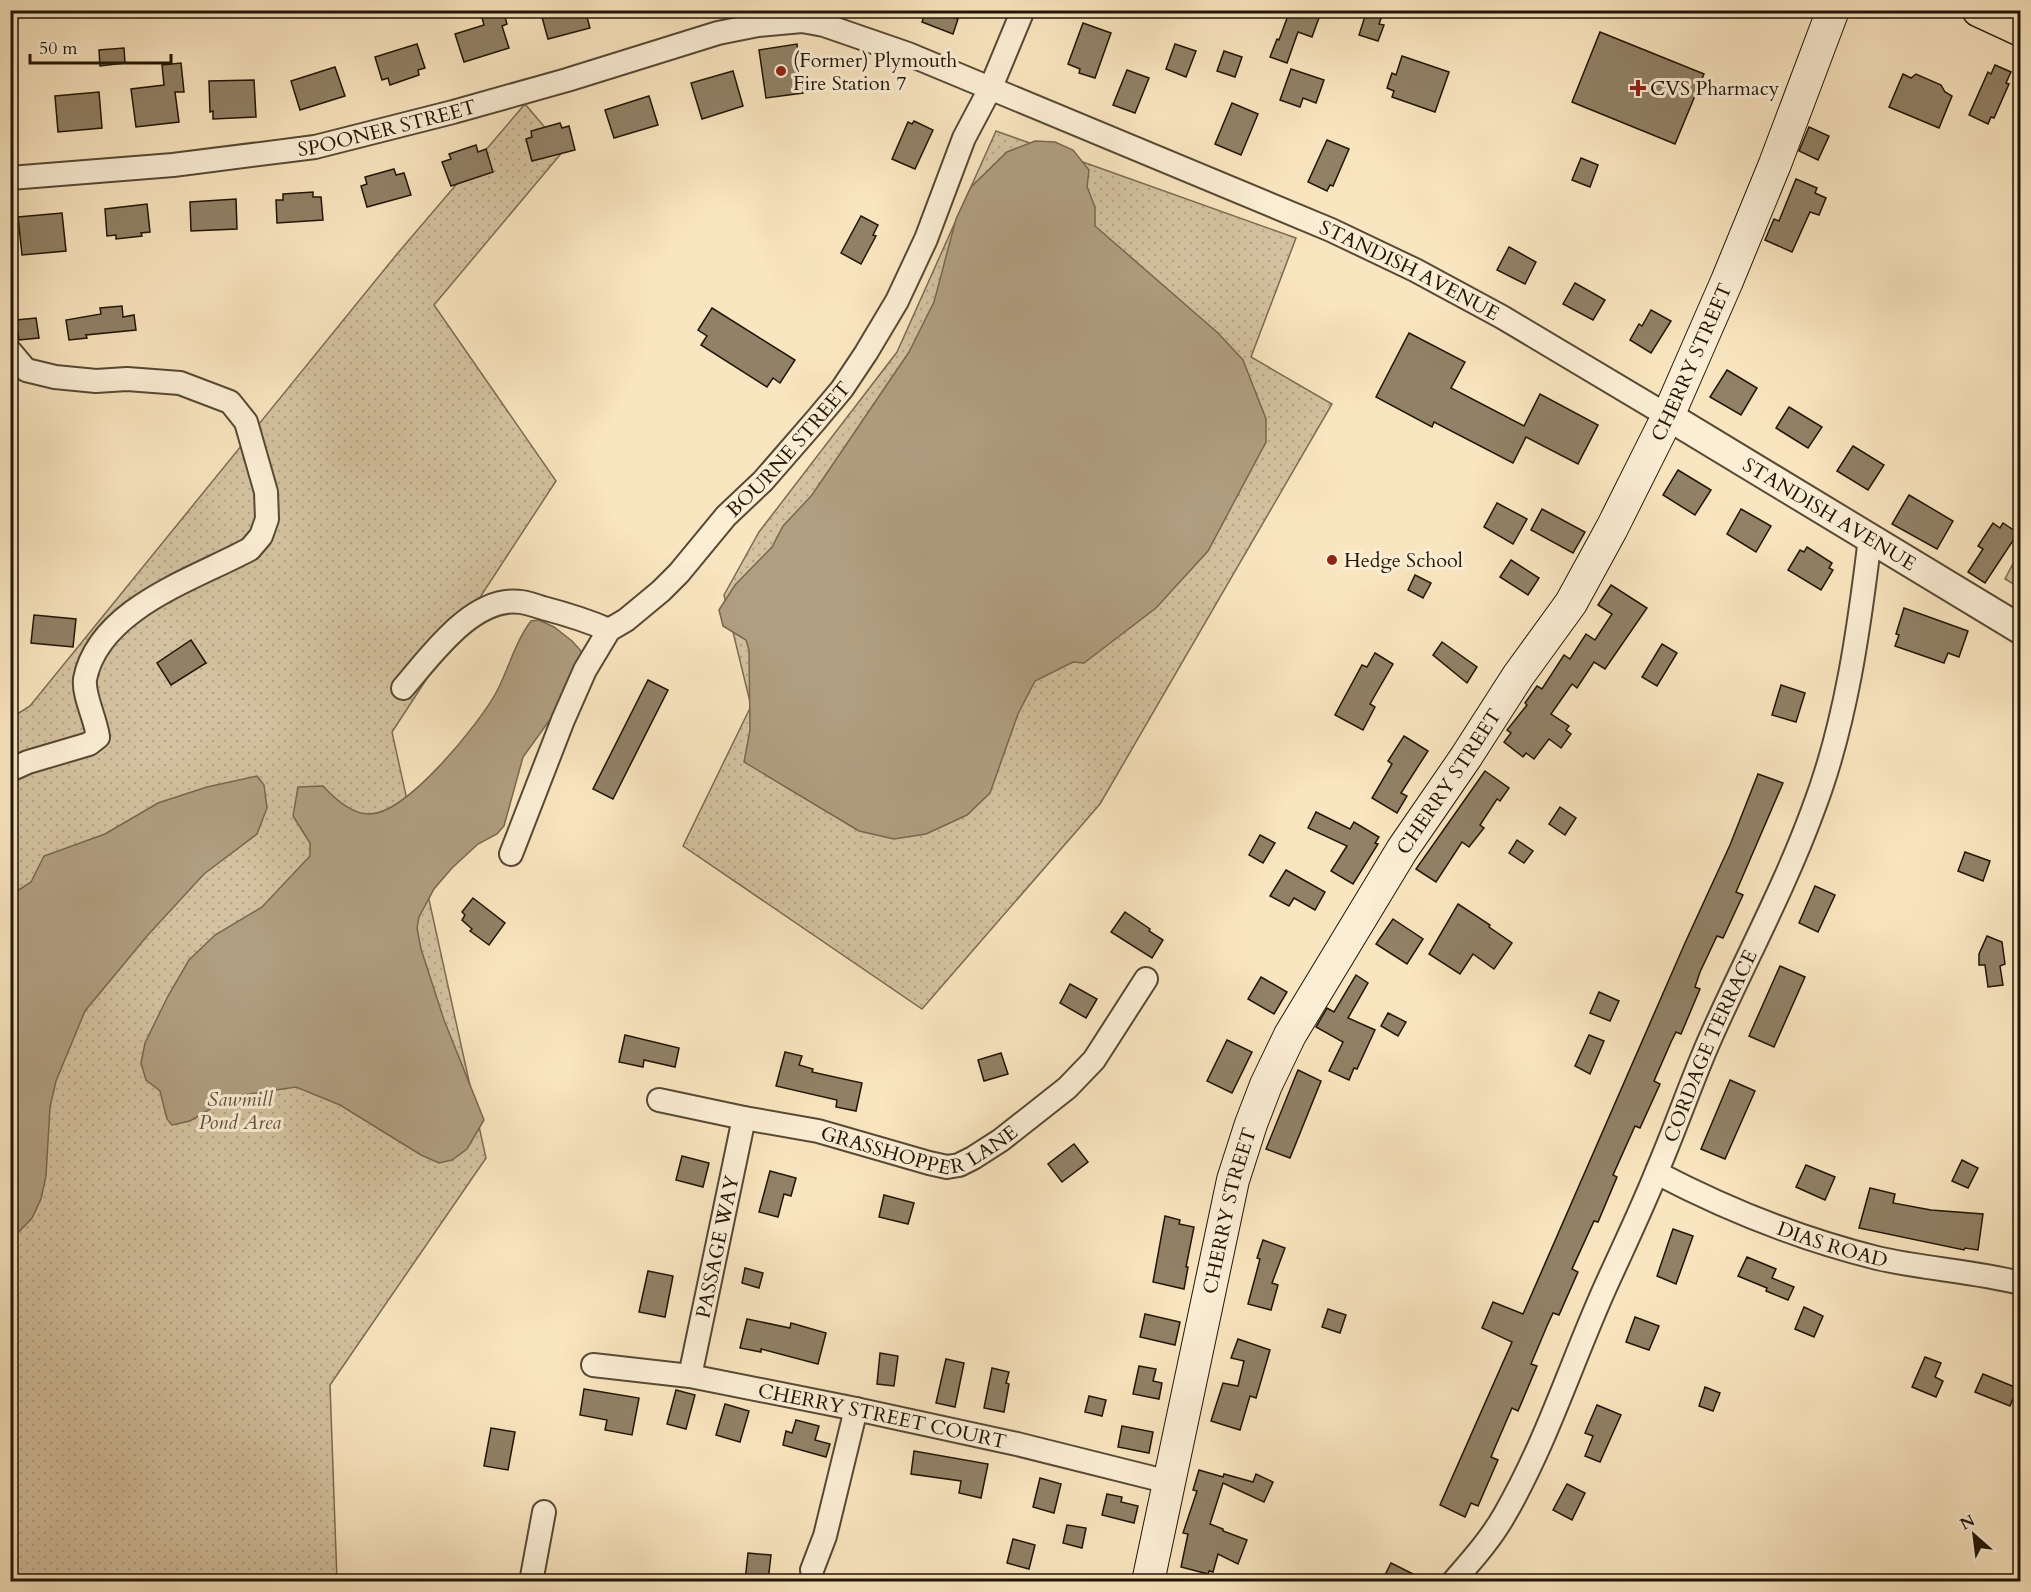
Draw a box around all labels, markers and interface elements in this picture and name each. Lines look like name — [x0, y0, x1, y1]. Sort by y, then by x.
scale bar — [30, 27, 171, 65]
text: 50 m — [39, 36, 78, 61]
place label: (Former) Plymouth Fire Station 7 — [793, 47, 957, 97]
marker: (Former) Plymouth Fire Station 7 — [774, 64, 788, 78]
place label: CVS Pharmacy — [1650, 75, 1780, 102]
marker: CVS Pharmacy — [1631, 81, 1645, 95]
street label: SPOONER STREET — [296, 93, 480, 163]
street label: STANDISH AVENUE — [1316, 213, 1504, 327]
street label: CHERRY STREET — [1644, 278, 1738, 446]
street label: BOURNE STREET — [720, 375, 857, 523]
street label: STANDISH AVENUE — [1738, 451, 1921, 577]
place label: Hedge School — [1344, 547, 1463, 574]
marker: Hedge School — [1325, 553, 1339, 567]
street label: CHERRY STREET — [1390, 703, 1507, 860]
street label: CORDAGE TERRACE — [1657, 945, 1763, 1146]
park label: Sawmill Pond Area — [199, 1086, 281, 1136]
street label: GRASSHOPPER LANE — [812, 1110, 1022, 1142]
text: GRASSHOPPER LANE — [818, 1119, 1023, 1181]
street label: CHERRY STREET — [1196, 1124, 1263, 1296]
street label: PASSAGE WAY — [689, 1173, 745, 1321]
street label: DIAS ROAD — [1774, 1215, 1890, 1274]
street label: CHERRY STREET COURT — [756, 1376, 1009, 1455]
north arrow — [1944, 1505, 2004, 1565]
text: N — [1956, 1510, 1979, 1536]

